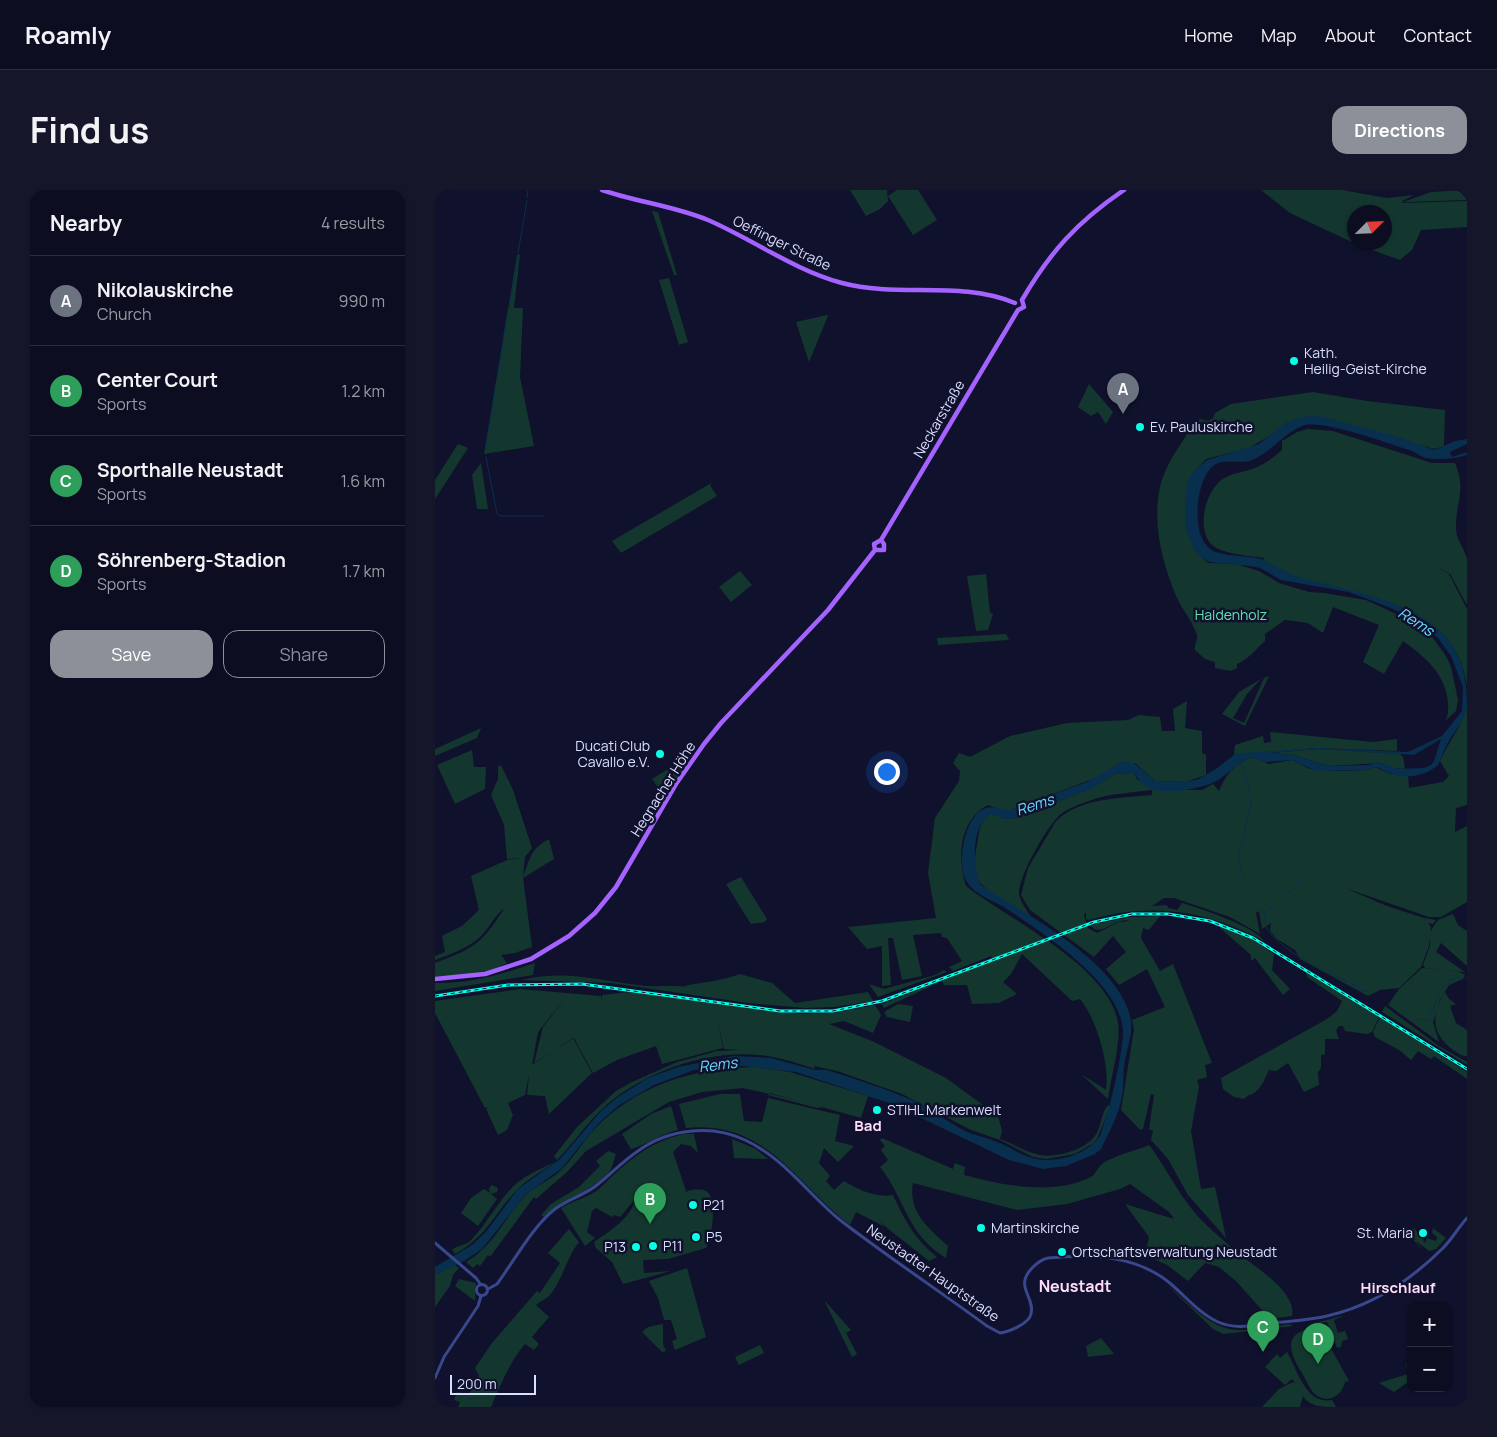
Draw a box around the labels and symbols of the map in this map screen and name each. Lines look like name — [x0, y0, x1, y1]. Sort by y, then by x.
north arrow — [1347, 205, 1392, 250]
street label: Oeffinger Straße — [730, 211, 834, 275]
place label: Kath. Heilig-Geist-Kirche — [1304, 343, 1427, 378]
marker: Kath. Heilig-Geist-Kirche — [1288, 355, 1300, 367]
pin: A — [1107, 373, 1139, 414]
street label: Neckarstraße — [909, 376, 969, 461]
place label: Ev. Pauluskirche — [1150, 417, 1253, 436]
marker: Ev. Pauluskirche — [1134, 421, 1146, 433]
water label: Rems — [1394, 602, 1439, 642]
park label: Haldenholz — [1195, 605, 1267, 624]
place label: Ducati Club Cavallo e.V. — [575, 736, 650, 771]
street label: Hegnacher Höhe — [626, 738, 699, 840]
marker: Ducati Club Cavallo e.V. — [654, 748, 666, 760]
your location — [874, 759, 900, 785]
water label: Rems — [1013, 788, 1058, 820]
water label: Rems — [697, 1052, 739, 1077]
place label: STIHL Markenwelt — [887, 1100, 1002, 1119]
marker: STIHL Markenwelt — [871, 1104, 883, 1116]
district label: Bad — [854, 1115, 882, 1136]
pin: B — [634, 1183, 666, 1224]
place label: P21 — [703, 1195, 725, 1214]
marker: P21 — [687, 1199, 699, 1211]
place label: Martinskirche — [991, 1218, 1080, 1237]
street label: Neustadter Hauptstraße — [863, 1219, 1003, 1326]
marker: Martinskirche — [975, 1222, 987, 1234]
place label: St. Maria — [1357, 1223, 1413, 1242]
place label: P5 — [706, 1227, 723, 1246]
marker: St. Maria — [1417, 1227, 1429, 1239]
marker: P5 — [690, 1231, 702, 1243]
place label: P11 — [663, 1236, 682, 1255]
place label: P13 — [604, 1237, 626, 1256]
marker: P11 — [647, 1240, 659, 1252]
marker: P13 — [630, 1241, 642, 1253]
place label: Ortschaftsverwaltung Neustadt — [1072, 1242, 1277, 1261]
marker: Ortschaftsverwaltung Neustadt — [1056, 1246, 1068, 1258]
district label: Neustadt — [1039, 1275, 1111, 1297]
district label: Hirschlauf — [1361, 1277, 1436, 1298]
pin: C — [1247, 1311, 1279, 1352]
pin: D — [1302, 1323, 1334, 1364]
scale bar — [450, 1372, 536, 1395]

